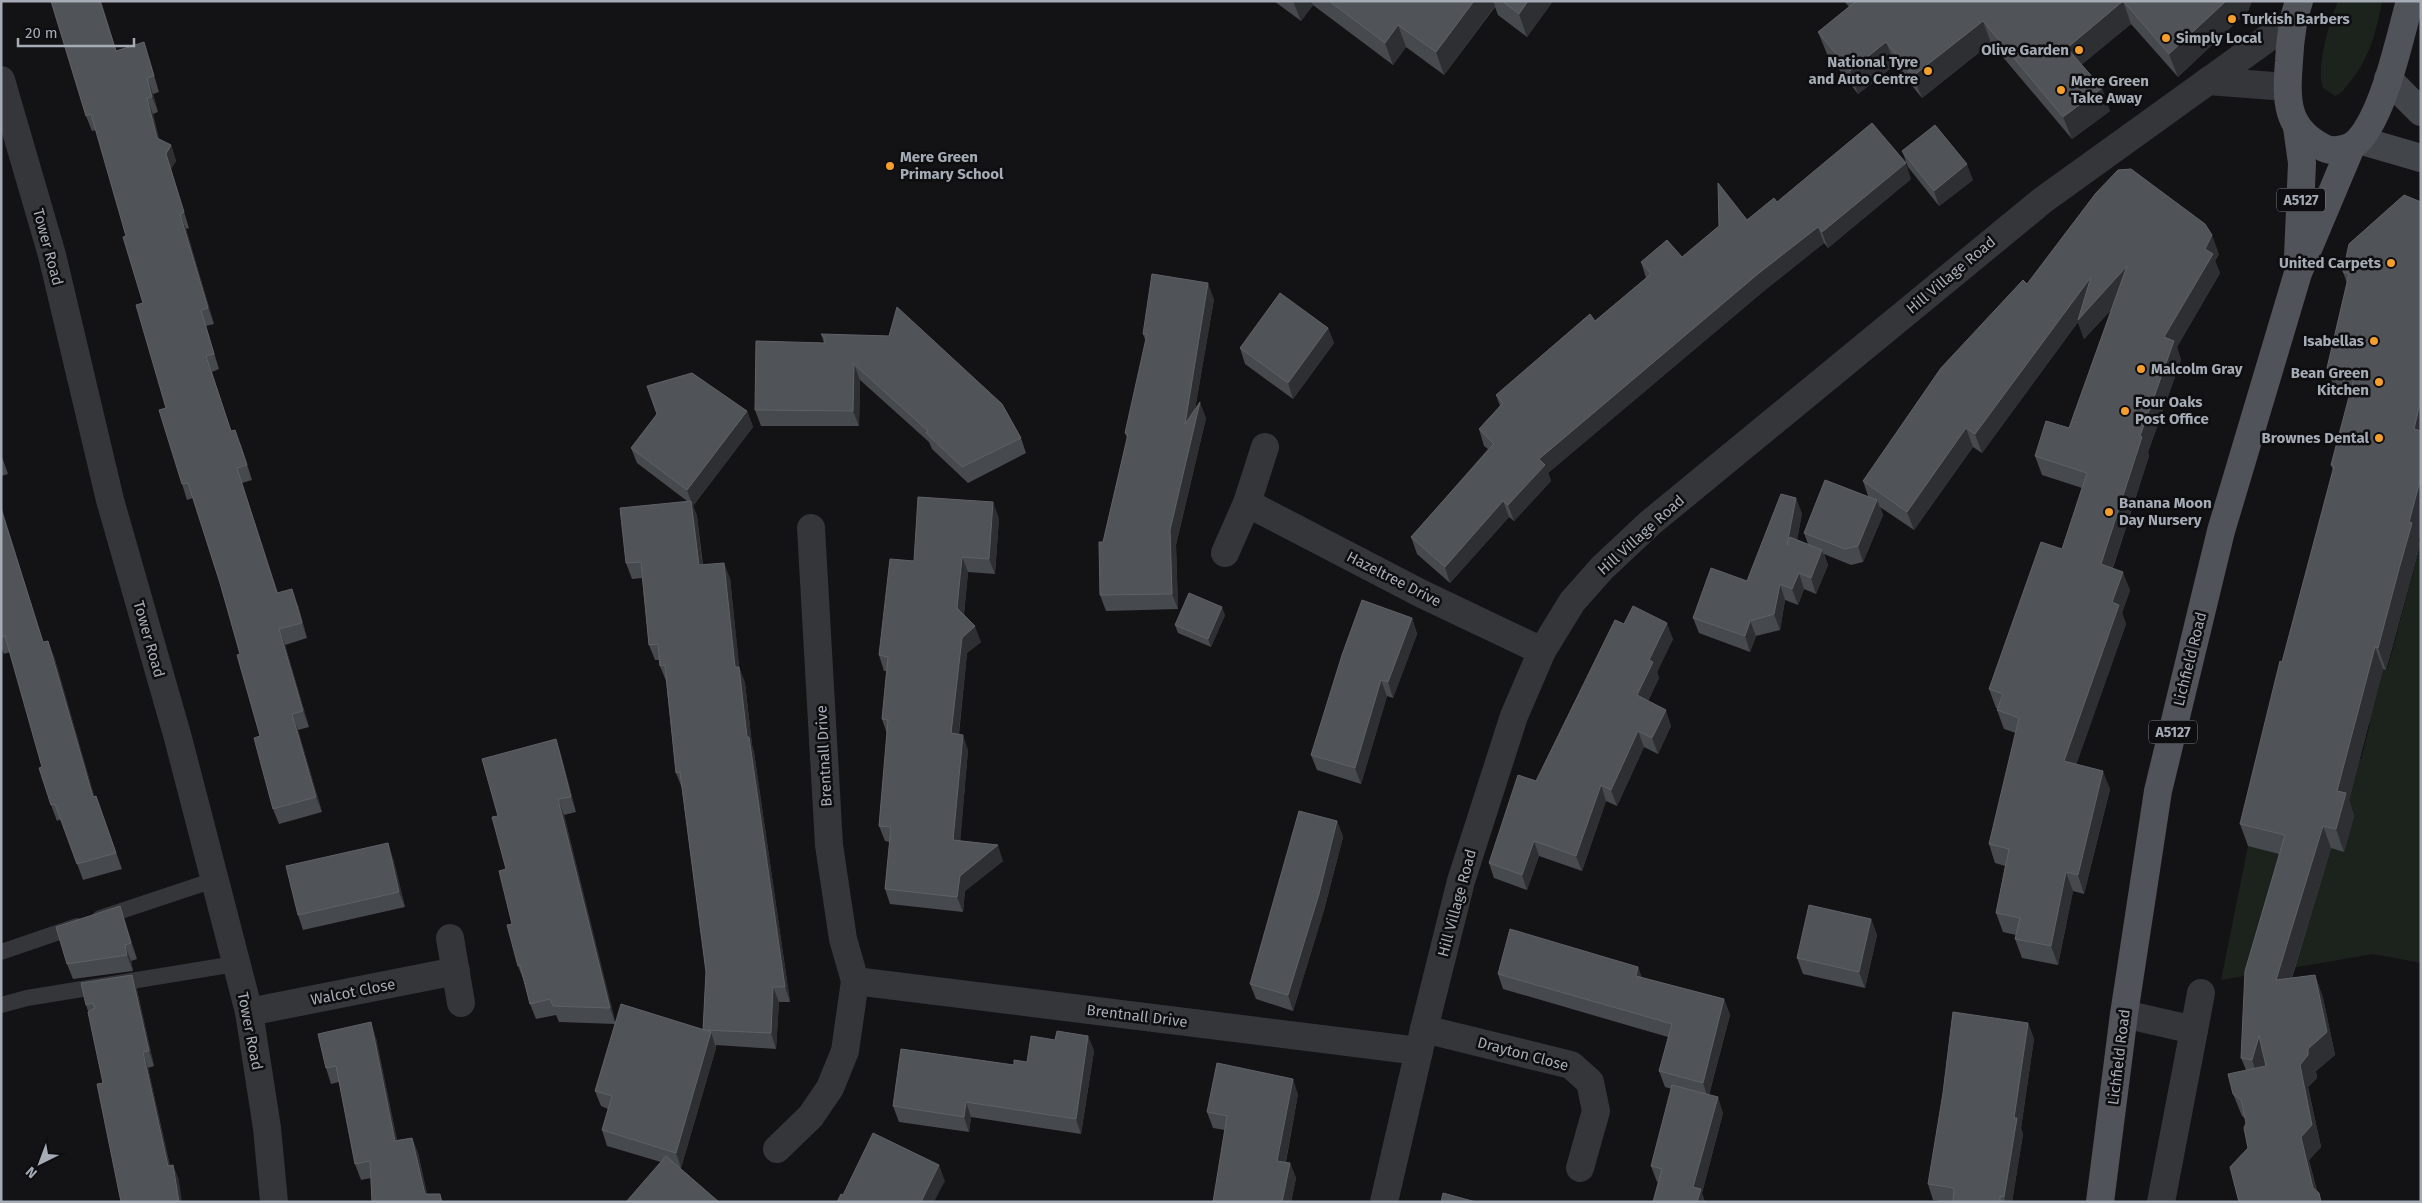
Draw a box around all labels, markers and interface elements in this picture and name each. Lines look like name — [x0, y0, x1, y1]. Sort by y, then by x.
place label: Turkish Barbers — [2242, 10, 2350, 28]
marker: Turkish Barbers — [2226, 13, 2238, 25]
scale bar — [18, 15, 134, 47]
text: 20 m — [25, 24, 58, 42]
place label: Simply Local — [2176, 29, 2262, 47]
marker: Simply Local — [2160, 32, 2172, 44]
place label: Olive Garden — [1981, 41, 2069, 59]
marker: Olive Garden — [2073, 44, 2085, 56]
place label: National Tyre and Auto Centre — [1808, 53, 1918, 88]
marker: National Tyre and Auto Centre — [1922, 65, 1934, 77]
place label: Mere Green Take Away — [2071, 72, 2149, 107]
marker: Mere Green Take Away — [2055, 84, 2067, 96]
place label: Mere Green Primary School — [900, 148, 1004, 183]
marker: Mere Green Primary School — [884, 160, 896, 172]
road number: A5127 — [2277, 188, 2325, 212]
street label: Tower Road — [29, 207, 67, 287]
street label: Hill Village Road — [1903, 232, 1999, 318]
place label: United Carpets — [2279, 254, 2381, 272]
marker: United Carpets — [2385, 257, 2397, 269]
place label: Isabellas — [2303, 332, 2364, 350]
marker: Isabellas — [2368, 335, 2380, 347]
place label: Malcolm Gray — [2151, 360, 2243, 378]
marker: Malcolm Gray — [2135, 363, 2147, 375]
place label: Bean Green Kitchen — [2291, 364, 2369, 399]
marker: Bean Green Kitchen — [2373, 376, 2385, 388]
place label: Four Oaks Post Office — [2135, 393, 2209, 428]
marker: Four Oaks Post Office — [2119, 405, 2131, 417]
place label: Brownes Dental — [2262, 429, 2370, 447]
marker: Brownes Dental — [2373, 432, 2385, 444]
street label: Hill Village Road — [1594, 491, 1688, 579]
place label: Banana Moon Day Nursery — [2119, 494, 2212, 529]
marker: Banana Moon Day Nursery — [2103, 506, 2115, 518]
street label: Hazeltree Drive — [1344, 547, 1444, 611]
street label: Tower Road — [129, 599, 169, 679]
street label: Lichfield Road — [2170, 610, 2210, 708]
street label: Brentnall Drive — [812, 705, 836, 807]
road number: A5127 — [2149, 720, 2197, 744]
street label: Hill Village Road — [1434, 847, 1480, 959]
street label: Walcot Close — [309, 975, 397, 1009]
street label: Tower Road — [234, 991, 266, 1071]
street label: Brentnall Drive — [1085, 1001, 1189, 1031]
street label: Lichfield Road — [2104, 1008, 2134, 1106]
street label: Drayton Close — [1476, 1033, 1570, 1075]
north arrow — [15, 1138, 65, 1188]
text: N — [22, 1163, 41, 1182]

